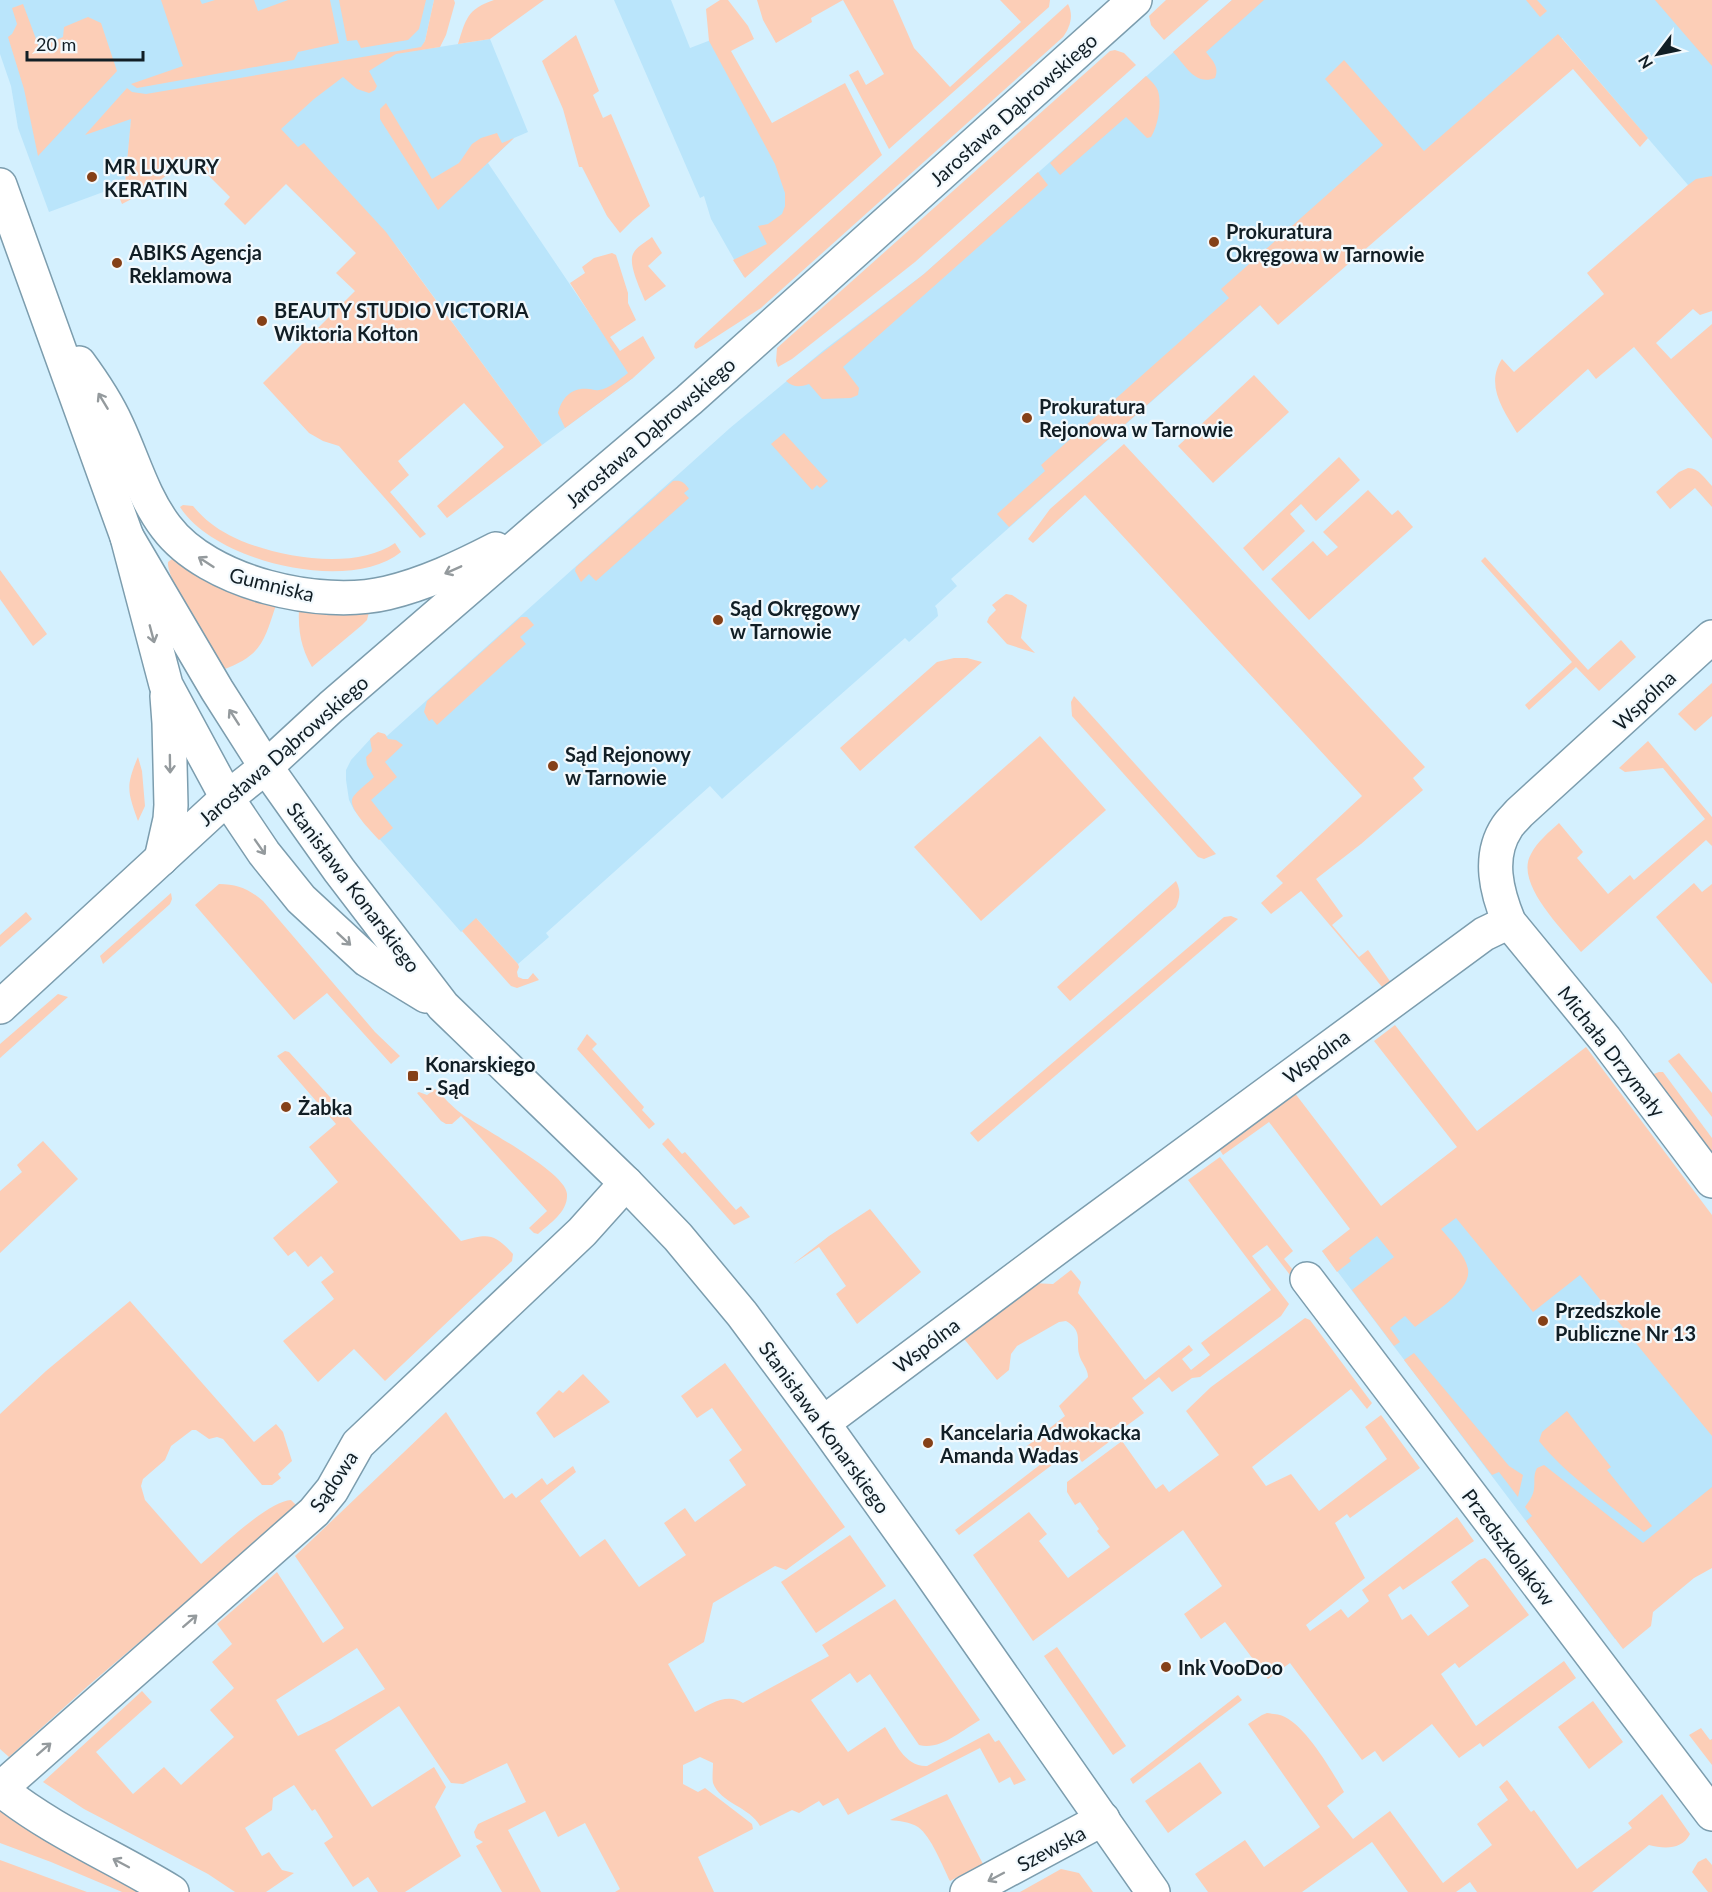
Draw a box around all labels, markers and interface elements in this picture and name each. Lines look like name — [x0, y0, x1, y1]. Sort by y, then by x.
scale bar — [27, 24, 142, 62]
north arrow — [1628, 24, 1688, 84]
street label: Jarosława Dąbrowskiego — [924, 27, 1102, 191]
text: 20 m — [36, 33, 76, 55]
text: N — [1634, 52, 1656, 72]
place label: MR LUXURY KERATIN — [104, 154, 220, 201]
marker: MR LUXURY KERATIN — [85, 170, 99, 184]
place label: Prokuratura Okręgowa w Tarnowie — [1226, 219, 1425, 266]
marker: Prokuratura Okręgowa w Tarnowie — [1207, 235, 1221, 249]
place label: ABIKS Agencja Reklamowa — [128, 240, 262, 287]
marker: ABIKS Agencja Reklamowa — [110, 256, 124, 270]
place label: BEAUTY STUDIO VICTORIA Wiktoria Kołton — [274, 298, 529, 345]
marker: BEAUTY STUDIO VICTORIA Wiktoria Kołton — [255, 314, 269, 328]
street label: Jarosława Dąbrowskiego — [560, 352, 740, 512]
one-way arrow — [96, 393, 108, 410]
place label: Prokuratura Rejonowa w Tarnowie — [1039, 394, 1234, 441]
marker: Prokuratura Rejonowa w Tarnowie — [1020, 411, 1034, 425]
one-way arrow — [198, 555, 215, 567]
street label: Gumniska — [227, 562, 317, 606]
one-way arrow — [445, 564, 463, 576]
place label: Sąd Okręgowy w Tarnowie — [730, 596, 860, 643]
marker: Sąd Okręgowy w Tarnowie — [711, 613, 725, 627]
one-way arrow — [147, 624, 159, 643]
street label: Wspólna — [1608, 665, 1680, 735]
street label: Jarosława Dąbrowskiego — [193, 670, 373, 830]
one-way arrow — [228, 709, 241, 726]
place label: Sąd Rejonowy w Tarnowie — [565, 742, 691, 789]
one-way arrow — [164, 754, 176, 774]
marker: Sąd Rejonowy w Tarnowie — [546, 759, 560, 773]
street label: Stanisława Konarskiego — [282, 797, 426, 977]
one-way arrow — [254, 838, 266, 854]
one-way arrow — [337, 932, 352, 946]
street label: Michała Drzymały — [1553, 981, 1671, 1122]
street label: Wspólna — [1278, 1024, 1354, 1088]
place label: Konarskiego - Sąd — [425, 1052, 535, 1099]
marker: Konarskiego - Sąd — [406, 1069, 420, 1083]
place label: Żabka — [298, 1095, 352, 1119]
marker: Żabka — [279, 1100, 293, 1114]
place label: Przedszkole Publiczne Nr 13 — [1555, 1298, 1696, 1345]
street label: Wspólna — [888, 1312, 964, 1378]
marker: Przedszkole Publiczne Nr 13 — [1536, 1314, 1550, 1328]
street label: Stanisława Konarskiego — [755, 1336, 895, 1518]
place label: Kancelaria Adwokacka Amanda Wadas — [939, 1420, 1141, 1467]
marker: Kancelaria Adwokacka Amanda Wadas — [921, 1436, 935, 1450]
street label: Sądowa — [304, 1446, 362, 1516]
street label: Przedszkolaków — [1457, 1484, 1561, 1610]
one-way arrow — [182, 1614, 197, 1628]
place label: Ink VooDoo — [1178, 1655, 1283, 1679]
marker: Ink VooDoo — [1159, 1660, 1173, 1674]
one-way arrow — [35, 1743, 51, 1757]
street label: Szewska — [1013, 1820, 1089, 1876]
one-way arrow — [113, 1856, 131, 1868]
one-way arrow — [987, 1872, 1005, 1883]

